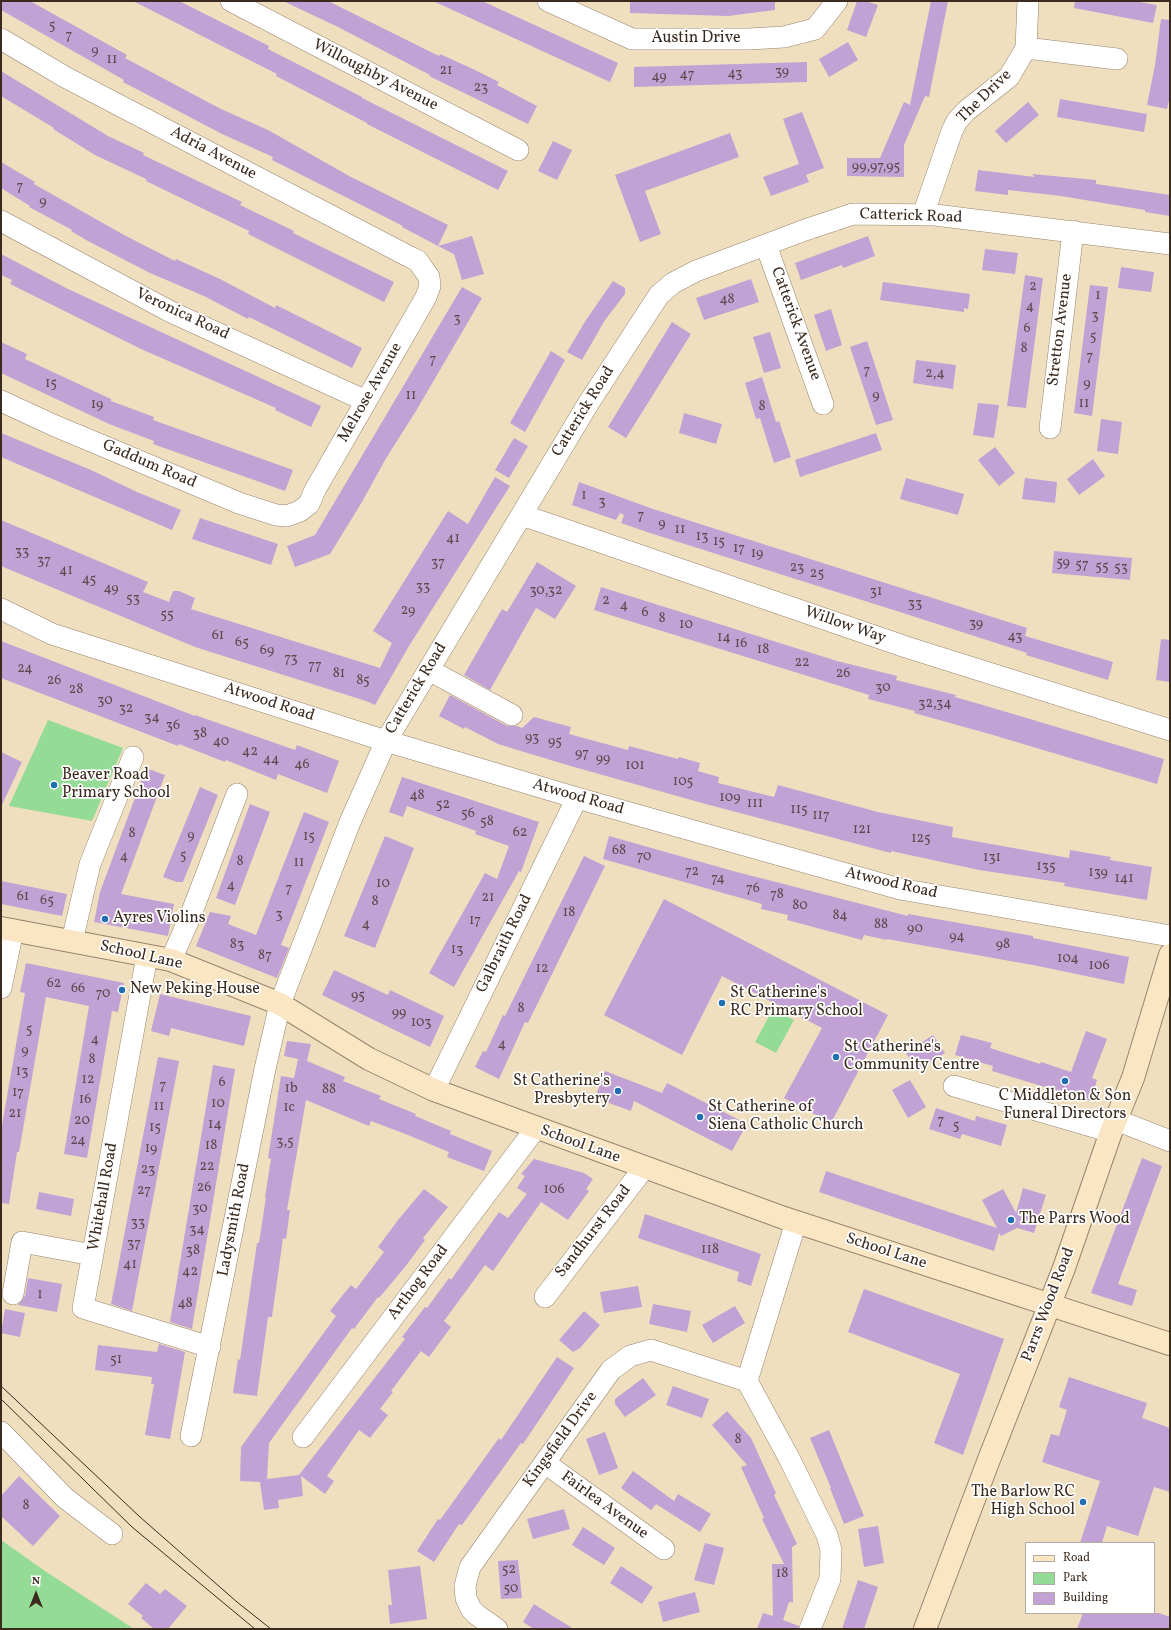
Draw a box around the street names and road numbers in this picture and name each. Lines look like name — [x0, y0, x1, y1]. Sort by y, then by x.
street label: Austin Drive — [651, 29, 741, 49]
street label: Willoughby Avenue — [309, 36, 441, 116]
street label: The Drive — [954, 66, 1016, 128]
street label: Adria Avenue — [167, 123, 259, 185]
street label: Catterick Road — [859, 206, 963, 228]
street label: Catterick Avenue — [766, 265, 824, 383]
street label: Stretton Avenue — [1045, 273, 1077, 387]
street label: Veronica Road — [132, 285, 232, 345]
street label: Melrose Avenue — [335, 340, 407, 446]
street label: Catterick Road — [549, 363, 619, 461]
street label: Gaddum Road — [99, 437, 199, 493]
street label: Willow Way — [802, 603, 888, 649]
street label: Catterick Road — [382, 640, 452, 738]
street label: Atwood Road — [221, 679, 317, 727]
street label: Atwood Road — [530, 776, 626, 820]
street label: Atwood Road — [843, 864, 939, 904]
street label: Galbraith Road — [473, 892, 537, 996]
street label: School Lane — [98, 937, 184, 975]
street label: School Lane — [537, 1122, 623, 1168]
street label: Whitehall Road — [85, 1141, 123, 1253]
street label: Ladysmith Road — [215, 1162, 255, 1278]
street label: Sandhurst Road — [552, 1182, 636, 1282]
street label: School Lane — [843, 1230, 929, 1274]
street label: Arthog Road — [385, 1242, 453, 1324]
street label: Parrs Wood Road — [1018, 1245, 1080, 1365]
street label: Kingsfield Drive — [520, 1388, 602, 1492]
street label: Fairlea Avenue — [556, 1468, 652, 1544]

